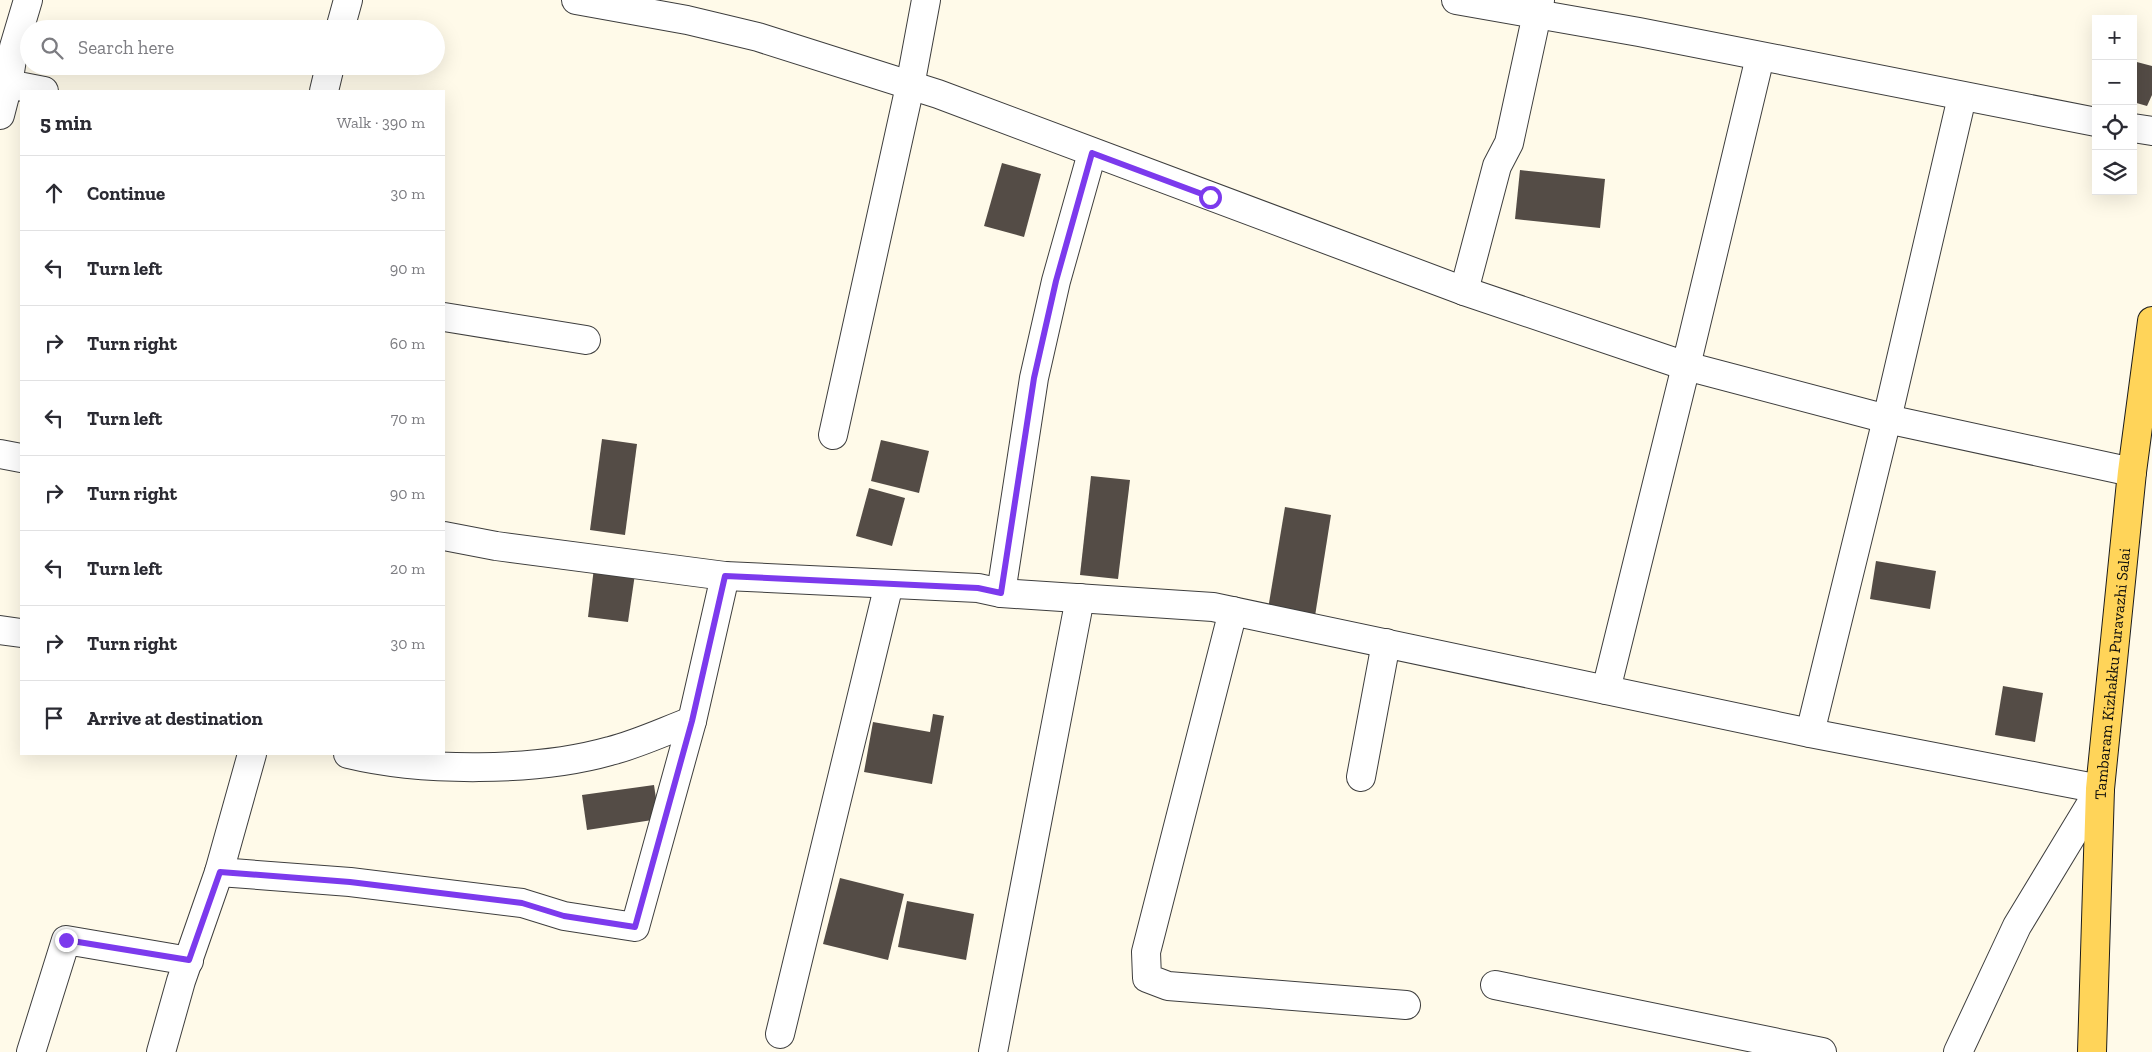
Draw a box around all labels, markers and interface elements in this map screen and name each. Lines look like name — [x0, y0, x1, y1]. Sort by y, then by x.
map controls — [2092, 15, 2137, 195]
button: + — [2092, 15, 2137, 60]
search box — [20, 20, 445, 75]
icon: search — [38, 34, 66, 62]
text: Search here — [78, 36, 174, 59]
button: − — [2092, 60, 2137, 105]
button: locate — [2092, 105, 2137, 150]
text: 5 min — [40, 110, 92, 135]
text: Walk · 390 m — [337, 113, 425, 132]
button: layers — [2092, 150, 2137, 195]
icon: ahead — [40, 179, 68, 207]
text: Continue — [87, 182, 165, 205]
text: 30 m — [391, 184, 425, 203]
route start — [1199, 186, 1222, 209]
icon: left — [40, 254, 68, 282]
text: Turn left — [87, 257, 162, 280]
text: 90 m — [390, 259, 425, 278]
icon: right — [40, 329, 68, 357]
text: Turn right — [87, 332, 177, 355]
text: 60 m — [390, 334, 425, 353]
icon: left — [40, 404, 68, 432]
text: Turn left — [87, 407, 162, 430]
text: 70 m — [391, 409, 425, 428]
icon: right — [40, 479, 68, 507]
text: Turn right — [87, 482, 177, 505]
text: 90 m — [390, 484, 425, 503]
street label: Tambaram Kizhakku Puravazhi Salai — [2090, 546, 2134, 800]
icon: left — [40, 554, 68, 582]
text: Turn left — [87, 557, 162, 580]
text: 20 m — [390, 559, 425, 578]
icon: right — [40, 629, 68, 657]
text: Turn right — [87, 632, 177, 655]
text: 30 m — [391, 634, 425, 653]
icon: arrive — [40, 704, 68, 732]
text: Arrive at destination — [87, 707, 263, 730]
route end — [55, 929, 78, 952]

